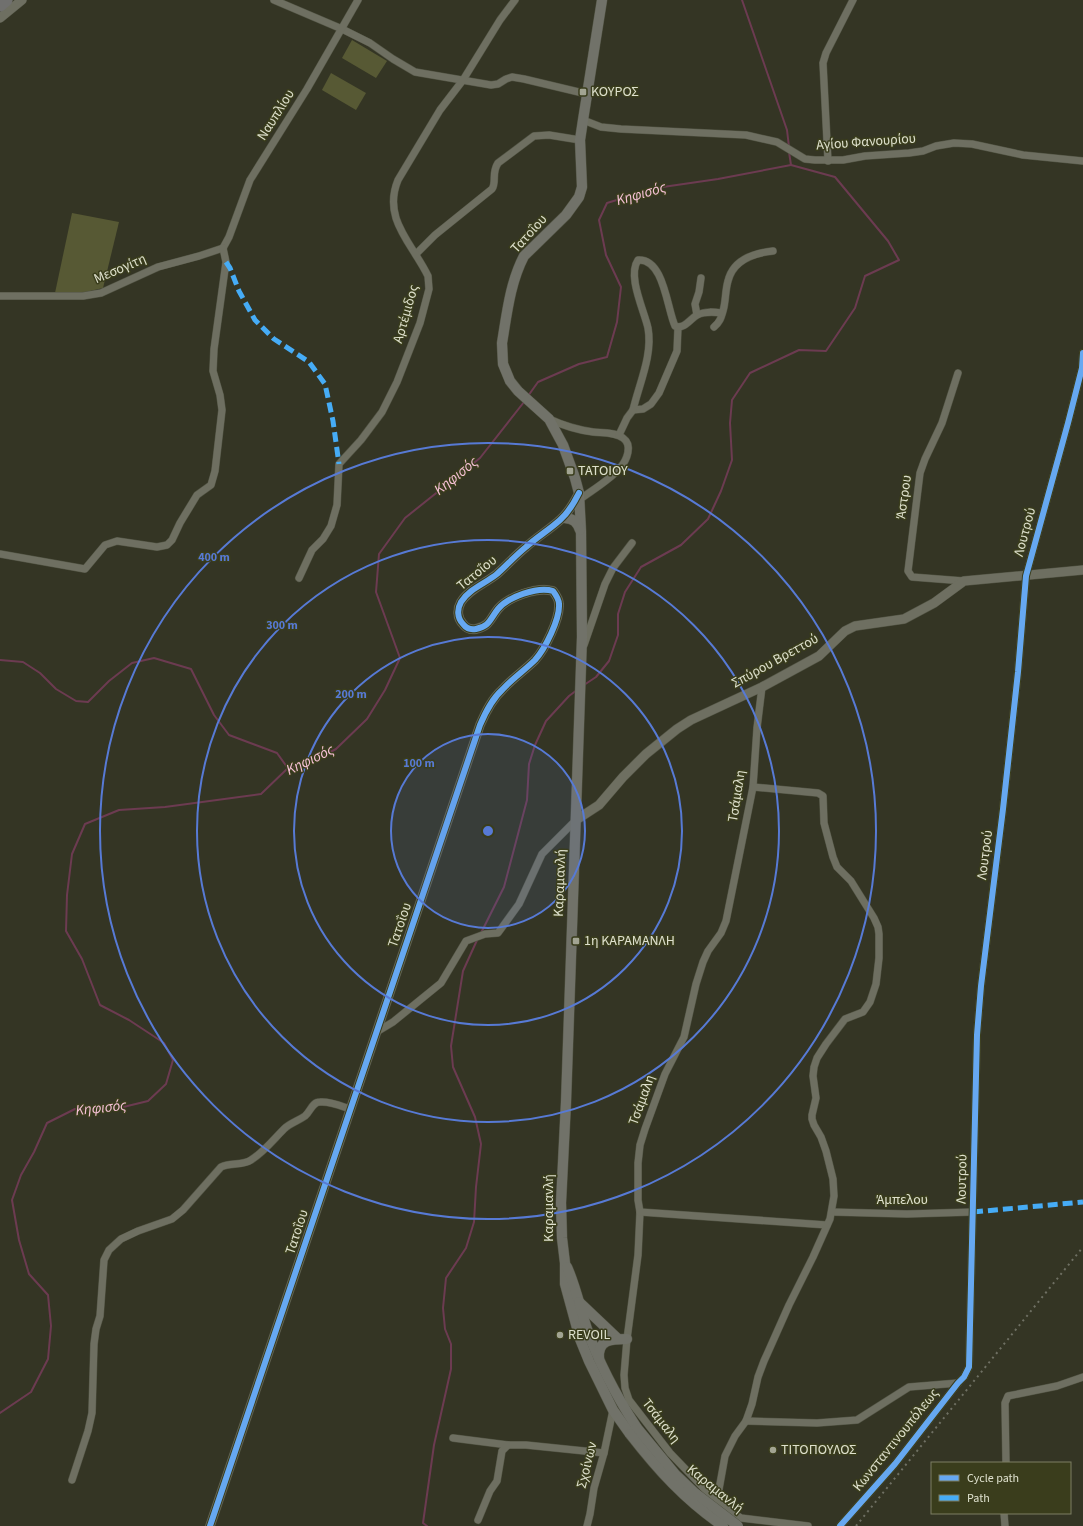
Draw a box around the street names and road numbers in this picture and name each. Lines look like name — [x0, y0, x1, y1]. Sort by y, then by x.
street label: Ναυπλίου — [252, 86, 300, 144]
street label: Αγίου Φανουρίου — [815, 129, 917, 155]
street label: Τατοΐου — [506, 210, 552, 258]
street label: Μεσογίτη — [91, 249, 149, 289]
street label: Αρτέμιδος — [388, 282, 424, 346]
street label: Άστρου — [891, 474, 917, 520]
street label: Λουτρού — [1009, 505, 1041, 559]
street label: Τατοΐου — [453, 551, 501, 595]
street label: Σπύρου Βρεττού — [728, 629, 822, 693]
street label: Τσάμαλη — [723, 769, 751, 823]
street label: Λουτρού — [972, 829, 998, 881]
street label: Καραμανλή — [549, 849, 571, 917]
street label: Τατοΐου — [383, 900, 417, 950]
street label: Τσάμαλη — [624, 1072, 660, 1128]
street label: Λουτρού — [952, 1154, 972, 1204]
street label: Καραμανλή — [539, 1174, 559, 1242]
street label: Άμπελου — [876, 1190, 928, 1210]
street label: Τατοΐου — [280, 1207, 314, 1257]
street label: Κωνσταντινουπόλεως — [848, 1384, 944, 1496]
street label: Τσάμαλη — [637, 1394, 685, 1448]
street label: Σχοίνων — [572, 1439, 603, 1490]
street label: Καραμανλή — [682, 1460, 748, 1518]

